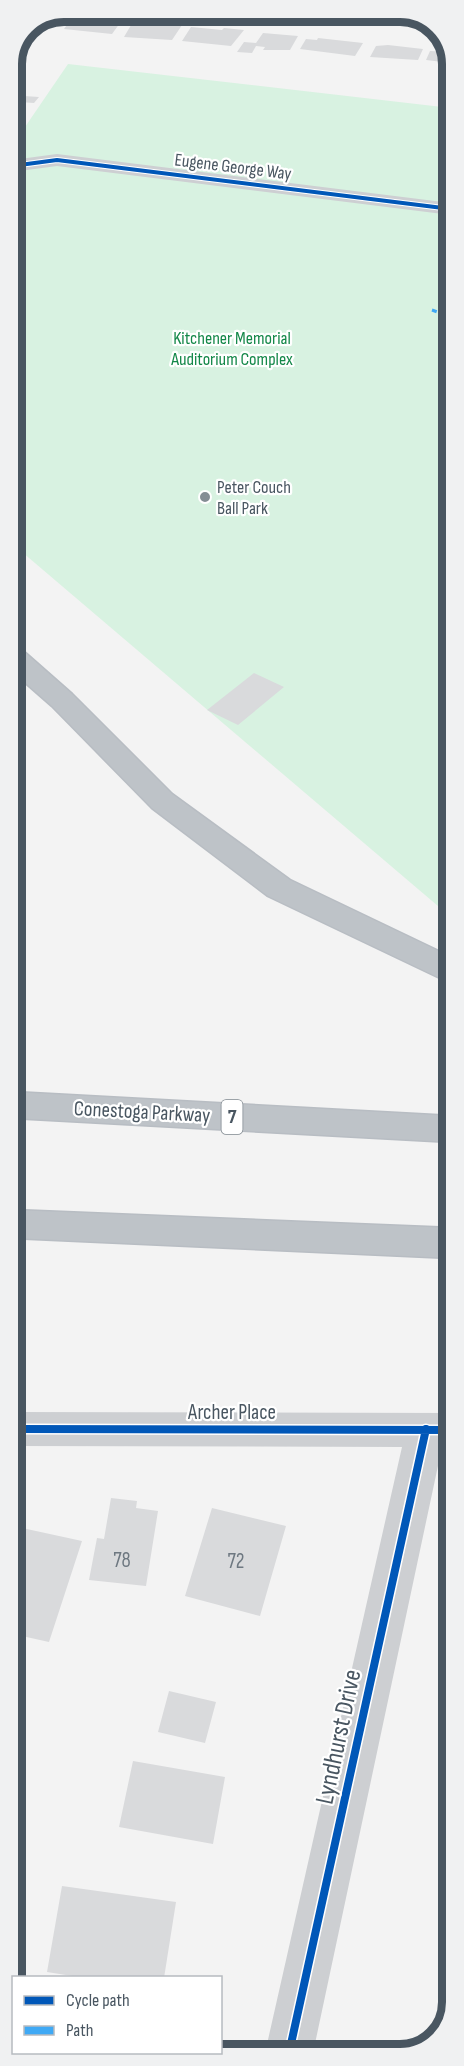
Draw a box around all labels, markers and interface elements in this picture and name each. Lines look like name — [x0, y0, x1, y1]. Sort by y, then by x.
street label: Eugene George Way — [173, 149, 293, 185]
park label: Kitchener Memorial Auditorium Complex — [170, 328, 293, 370]
place label: Peter Couch Ball Park — [217, 477, 291, 519]
marker: Peter Couch Ball Park — [198, 490, 212, 504]
street label: Conestoga Parkway — [73, 1096, 211, 1128]
road number: 7 — [222, 1100, 242, 1134]
street label: Archer Place — [187, 1400, 276, 1425]
house number: 78 — [113, 1548, 131, 1573]
house number: 72 — [227, 1549, 245, 1574]
street label: Lyndhurst Drive — [310, 1667, 368, 1807]
legend — [12, 1976, 222, 2054]
text: Cycle path — [66, 1990, 130, 2011]
text: Path — [66, 2020, 94, 2041]

